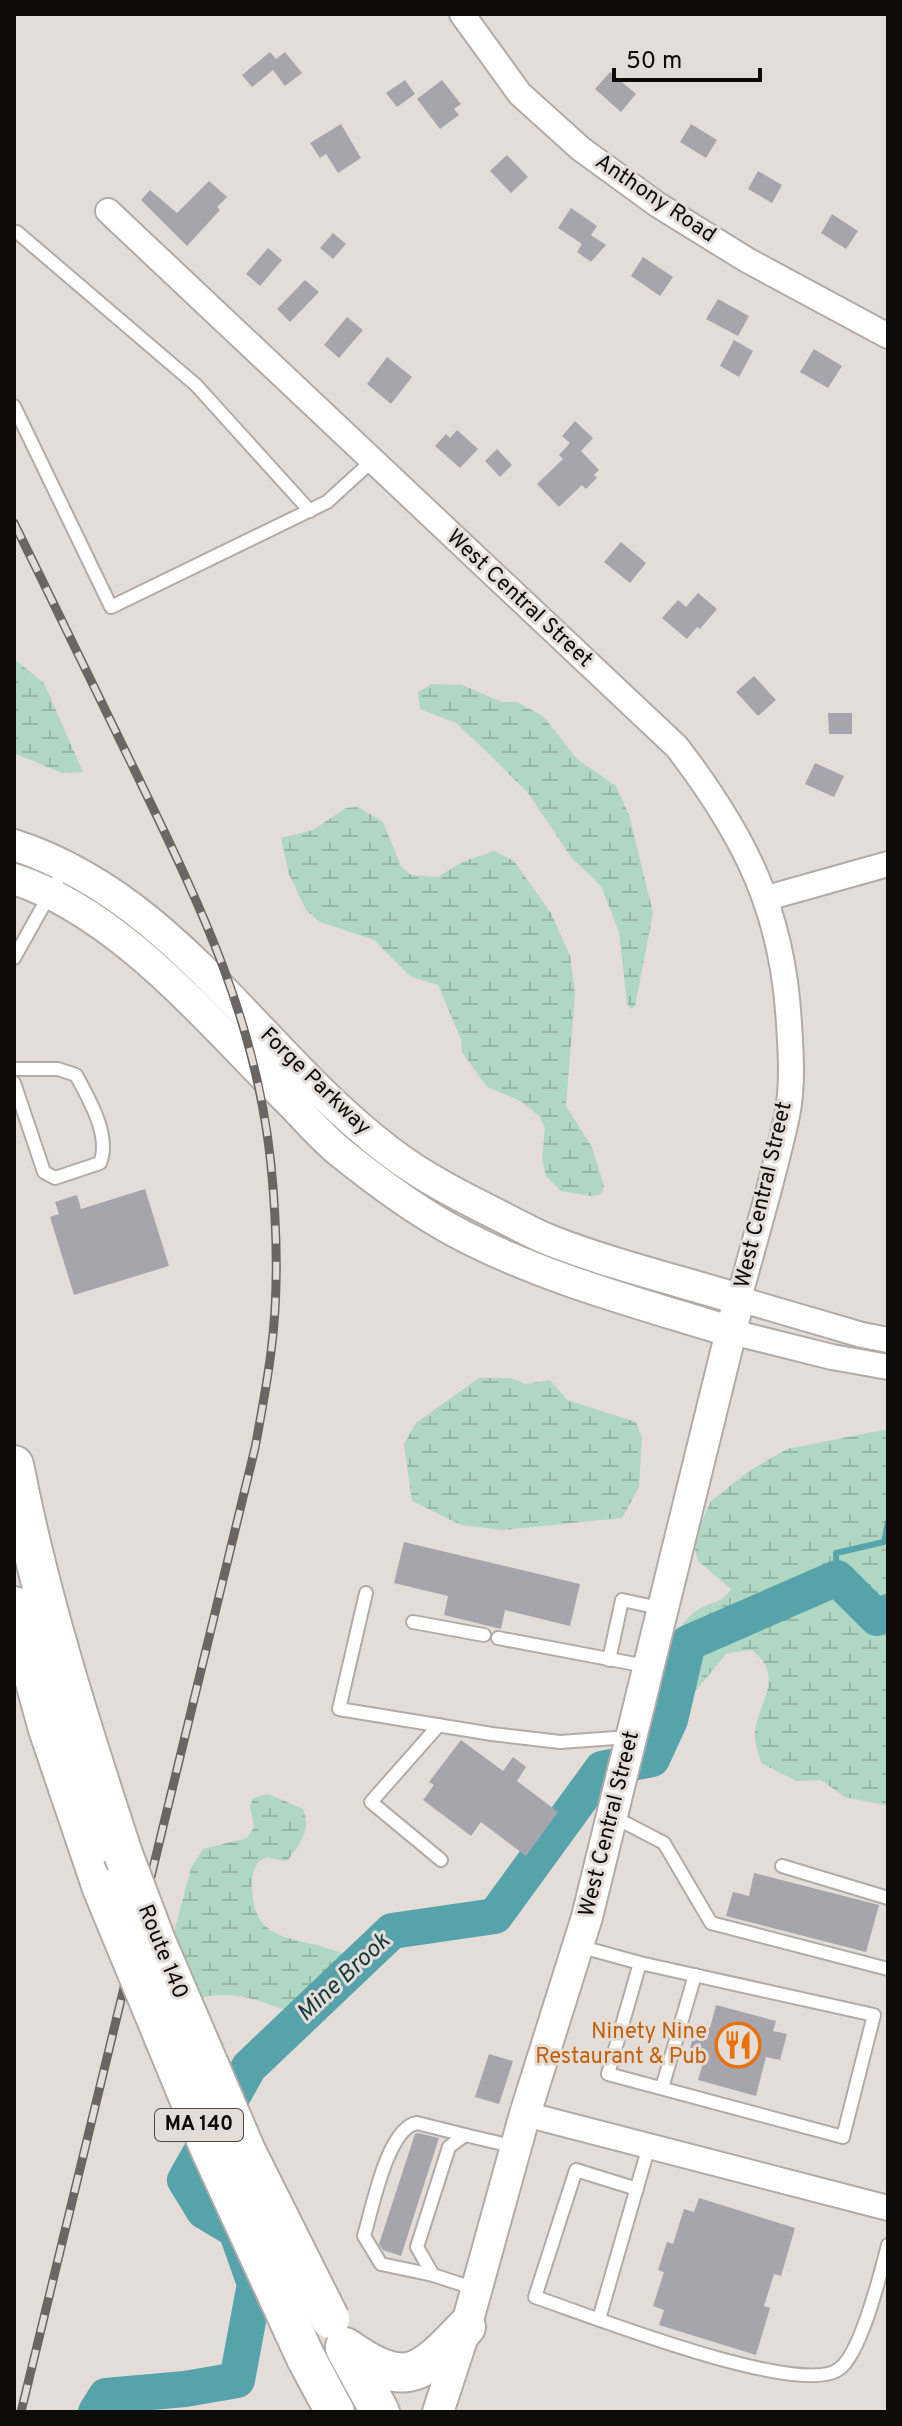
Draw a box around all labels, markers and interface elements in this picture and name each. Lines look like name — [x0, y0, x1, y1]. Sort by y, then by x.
scale bar — [614, 32, 760, 82]
text: 50 m — [626, 47, 682, 77]
street label: Anthony Road — [589, 149, 721, 249]
street label: West Central Street — [440, 524, 598, 674]
street label: Forge Parkway — [254, 1022, 376, 1142]
street label: West Central Street — [729, 1099, 799, 1291]
street label: West Central Street — [574, 1728, 646, 1920]
street label: Route 140 — [131, 1901, 193, 2003]
water label: Mine Brook — [291, 1927, 398, 2029]
place label: Ninety Nine Restaurant & Pub — [535, 2019, 707, 2071]
restaurant icon: Ninety Nine Restaurant & Pub — [714, 2021, 762, 2069]
road number: MA 140 — [155, 2109, 243, 2141]

